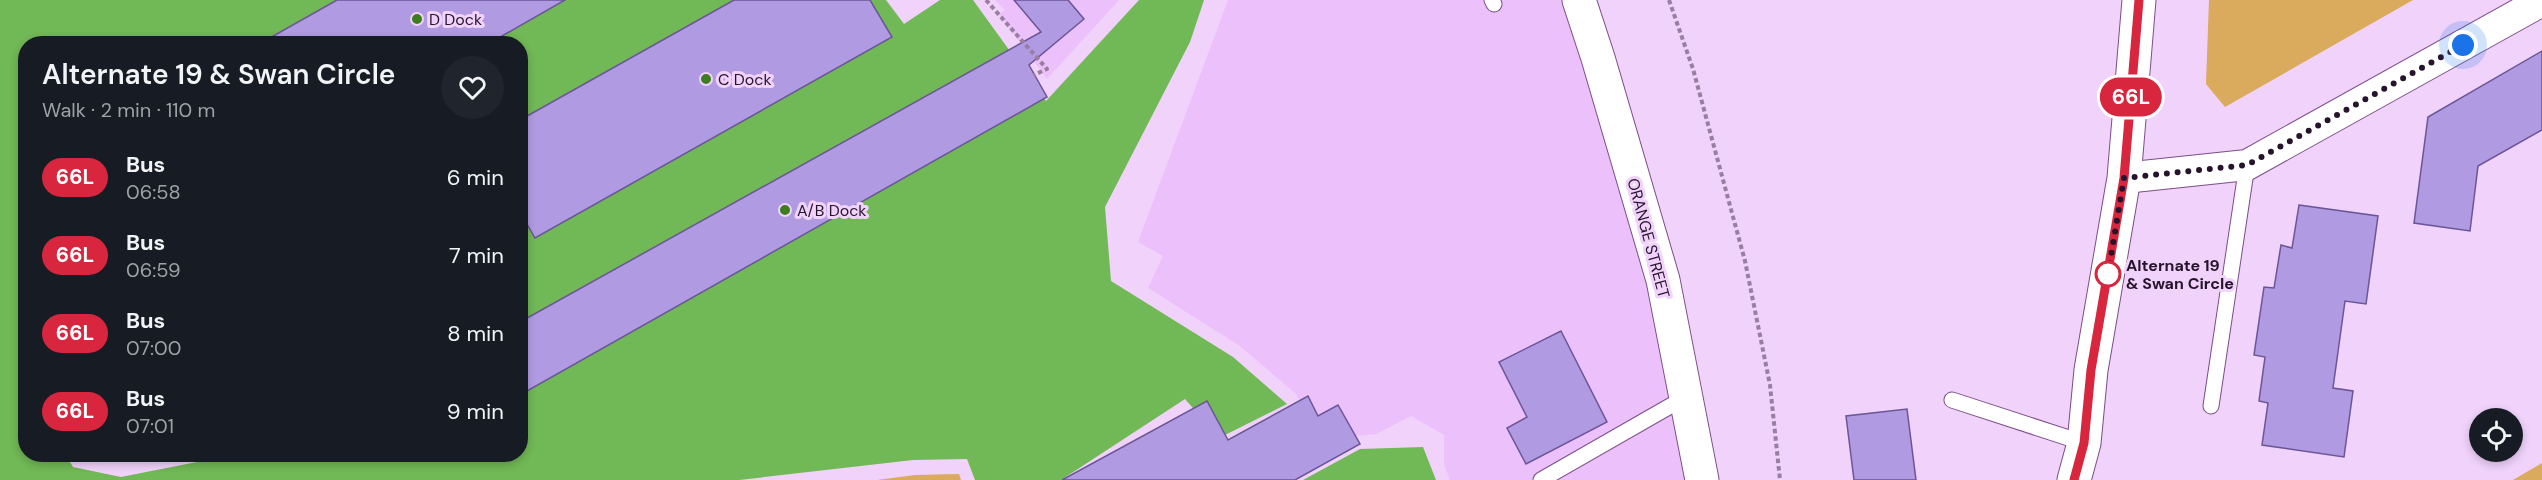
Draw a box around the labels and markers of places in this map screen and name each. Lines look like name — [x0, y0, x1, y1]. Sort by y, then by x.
place label: D Dock — [429, 9, 482, 30]
marker: D Dock — [410, 12, 424, 26]
place label: C Dock — [718, 69, 771, 90]
marker: C Dock — [699, 72, 713, 86]
place label: A/B Dock — [797, 200, 866, 221]
marker: A/B Dock — [778, 203, 792, 217]
place label: Alternate 19 & Swan Circle — [2126, 255, 2234, 294]
marker: Alternate 19 & Swan Circle — [2095, 261, 2121, 287]

